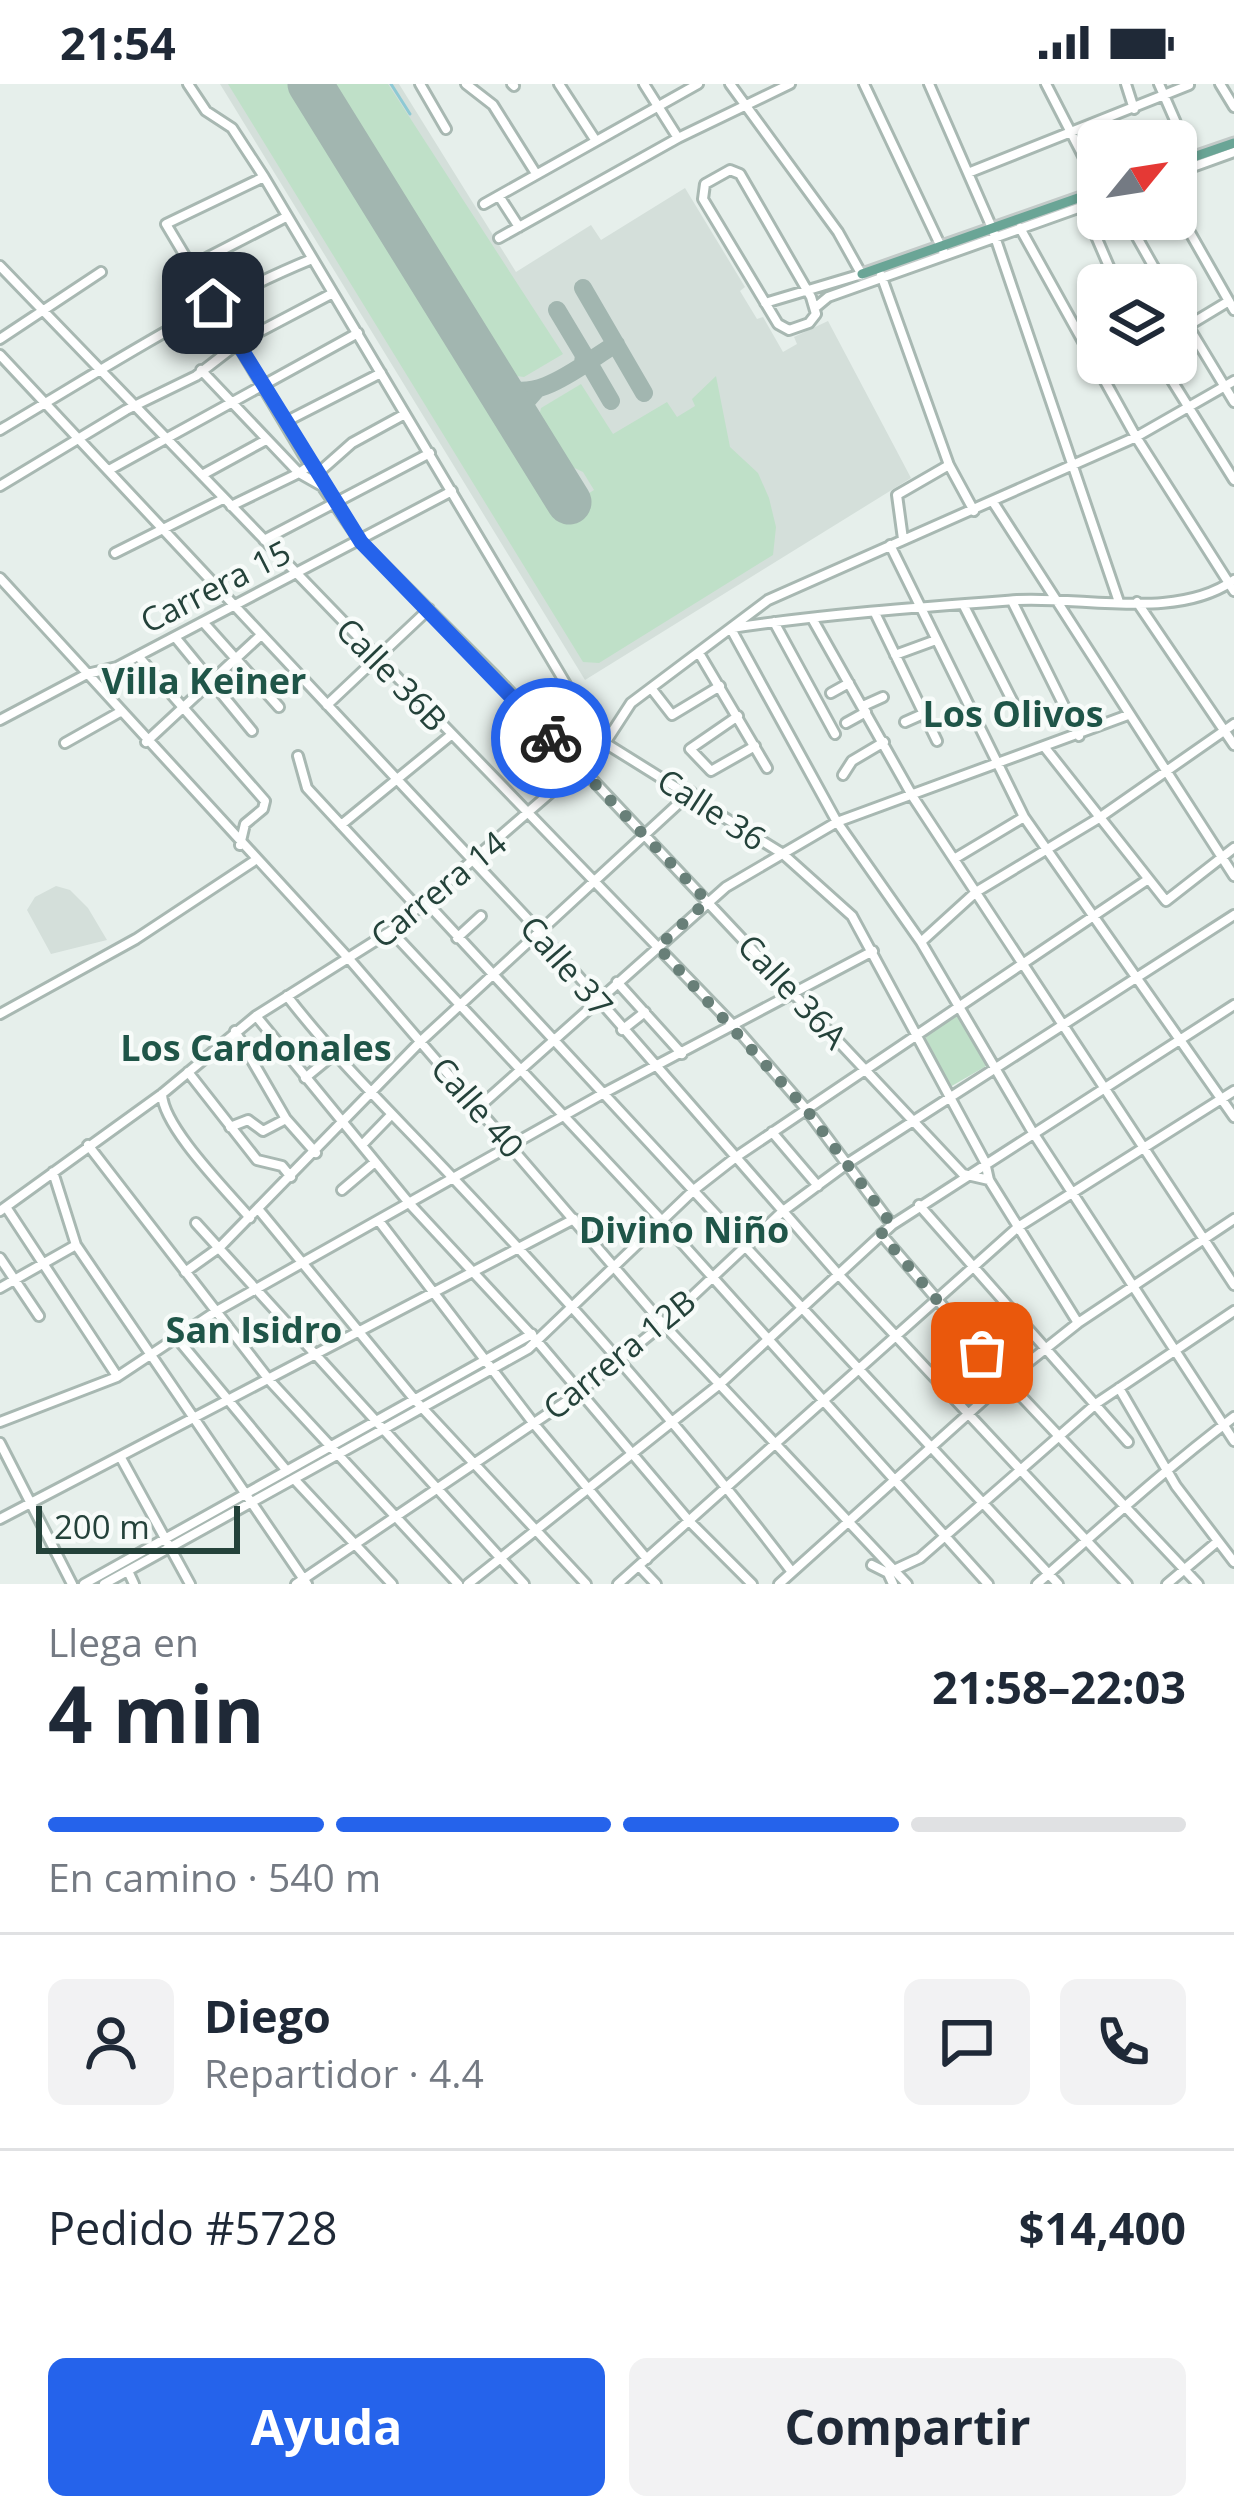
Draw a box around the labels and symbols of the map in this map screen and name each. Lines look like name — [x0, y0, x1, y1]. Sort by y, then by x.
north arrow — [1077, 120, 1197, 240]
pin — [162, 252, 264, 354]
street label: Carrera 15 — [132, 529, 298, 643]
street label: Calle 36B — [327, 607, 457, 741]
district label: Villa Keiner — [102, 656, 306, 705]
courier — [491, 678, 611, 798]
district label: Los Olivos — [922, 689, 1104, 738]
street label: Calle 36 — [649, 757, 775, 861]
street label: Carrera 14 — [361, 820, 516, 958]
street label: Calle 37 — [510, 906, 624, 1026]
street label: Calle 36A — [728, 924, 858, 1058]
district label: Los Cardonales — [120, 1023, 392, 1072]
street label: Calle 40 — [421, 1047, 535, 1167]
district label: Divino Niño — [579, 1205, 789, 1254]
street label: Carrera 12B — [533, 1279, 705, 1429]
pin — [931, 1302, 1033, 1404]
district label: San Isidro — [166, 1305, 342, 1354]
scale bar — [36, 1500, 240, 1553]

